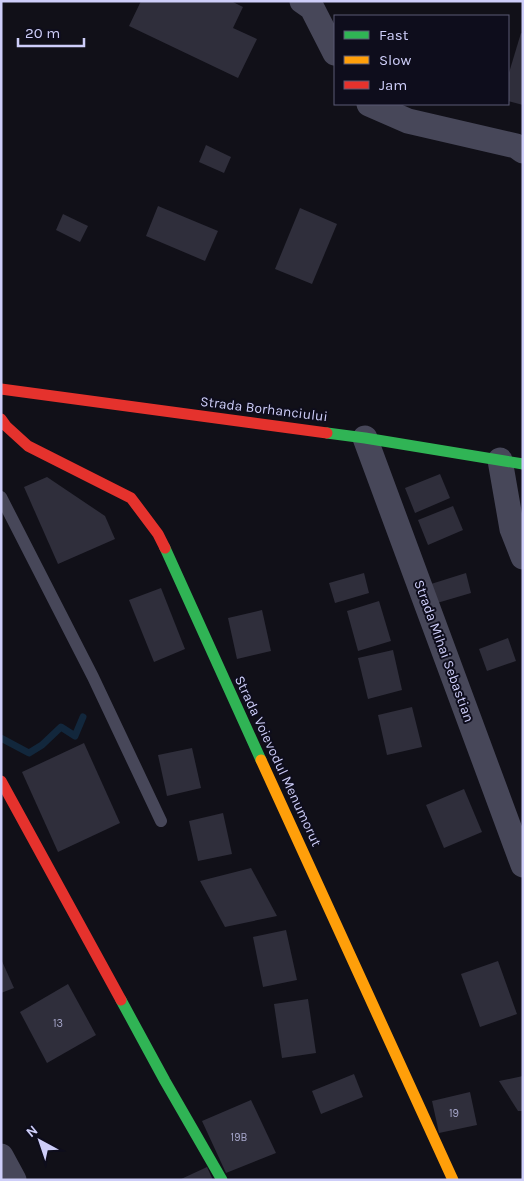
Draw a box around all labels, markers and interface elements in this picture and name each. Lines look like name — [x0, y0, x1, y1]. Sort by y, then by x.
scale bar — [18, 15, 84, 47]
legend — [334, 15, 509, 105]
text: 20 m — [25, 24, 60, 42]
text: Fast — [379, 26, 409, 44]
text: Slow — [379, 51, 411, 69]
text: Jam — [379, 76, 407, 94]
street label: Strada Borhanciului — [199, 393, 329, 425]
street label: Strada Mihai Sebastian — [410, 578, 478, 724]
street label: Strada Voievodul Menumorut — [231, 673, 325, 849]
house number: 13 — [53, 1017, 63, 1030]
house number: 19 — [449, 1107, 459, 1120]
north arrow — [15, 1116, 65, 1166]
text: N — [23, 1122, 41, 1141]
house number: 19B — [231, 1131, 248, 1144]

